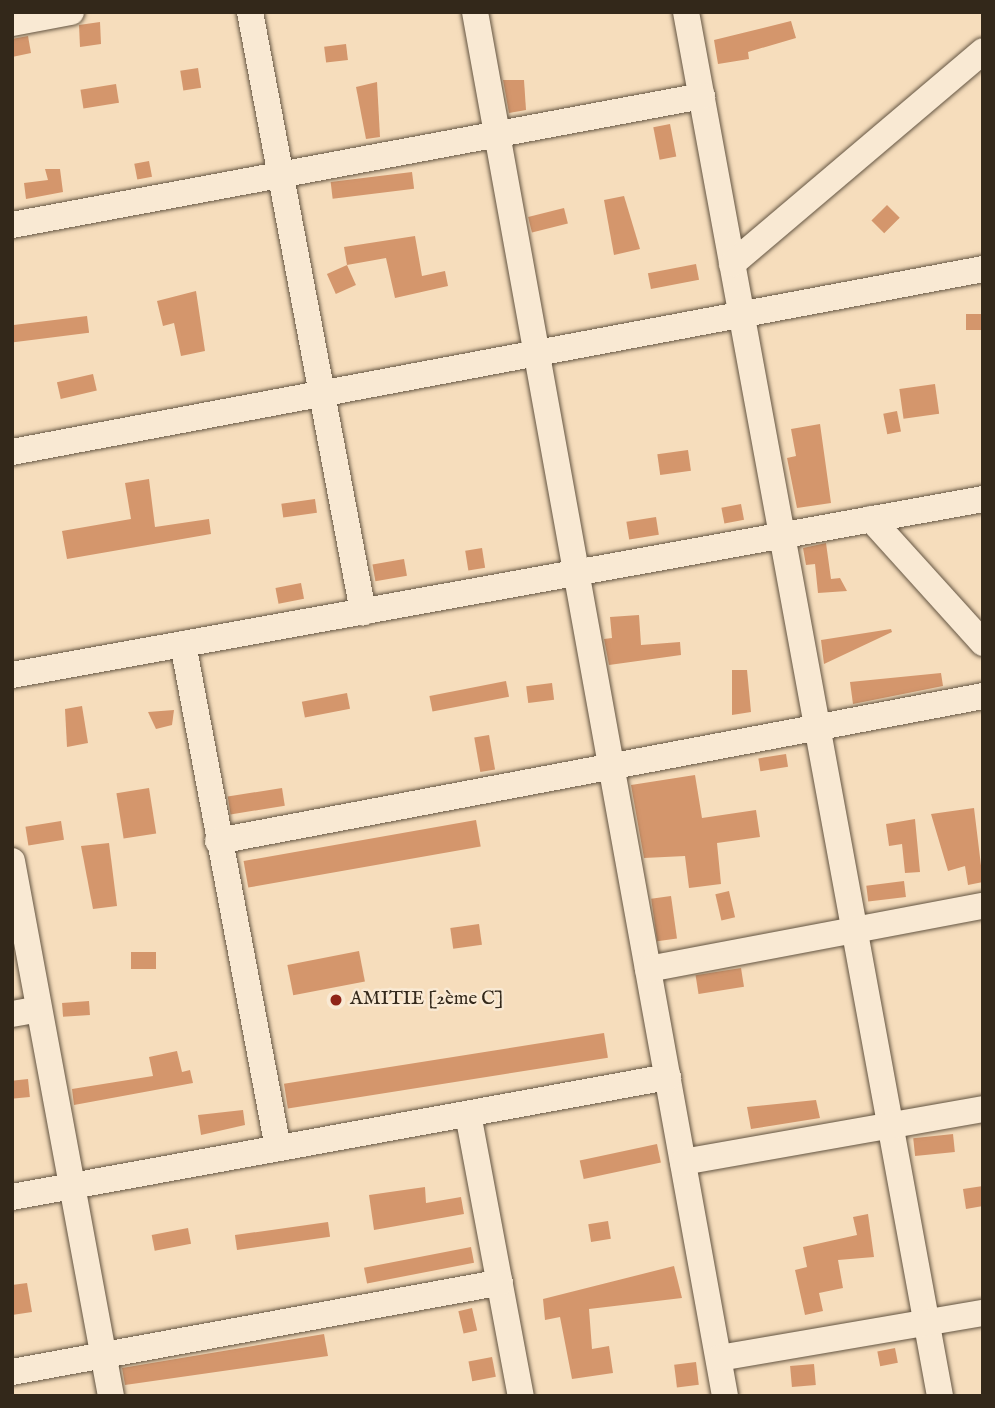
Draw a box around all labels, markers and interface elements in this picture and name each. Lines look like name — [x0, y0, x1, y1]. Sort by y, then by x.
place label: AMITIE [2ème C] — [350, 989, 503, 1011]
marker: AMITIE [2ème C] — [328, 992, 344, 1008]

